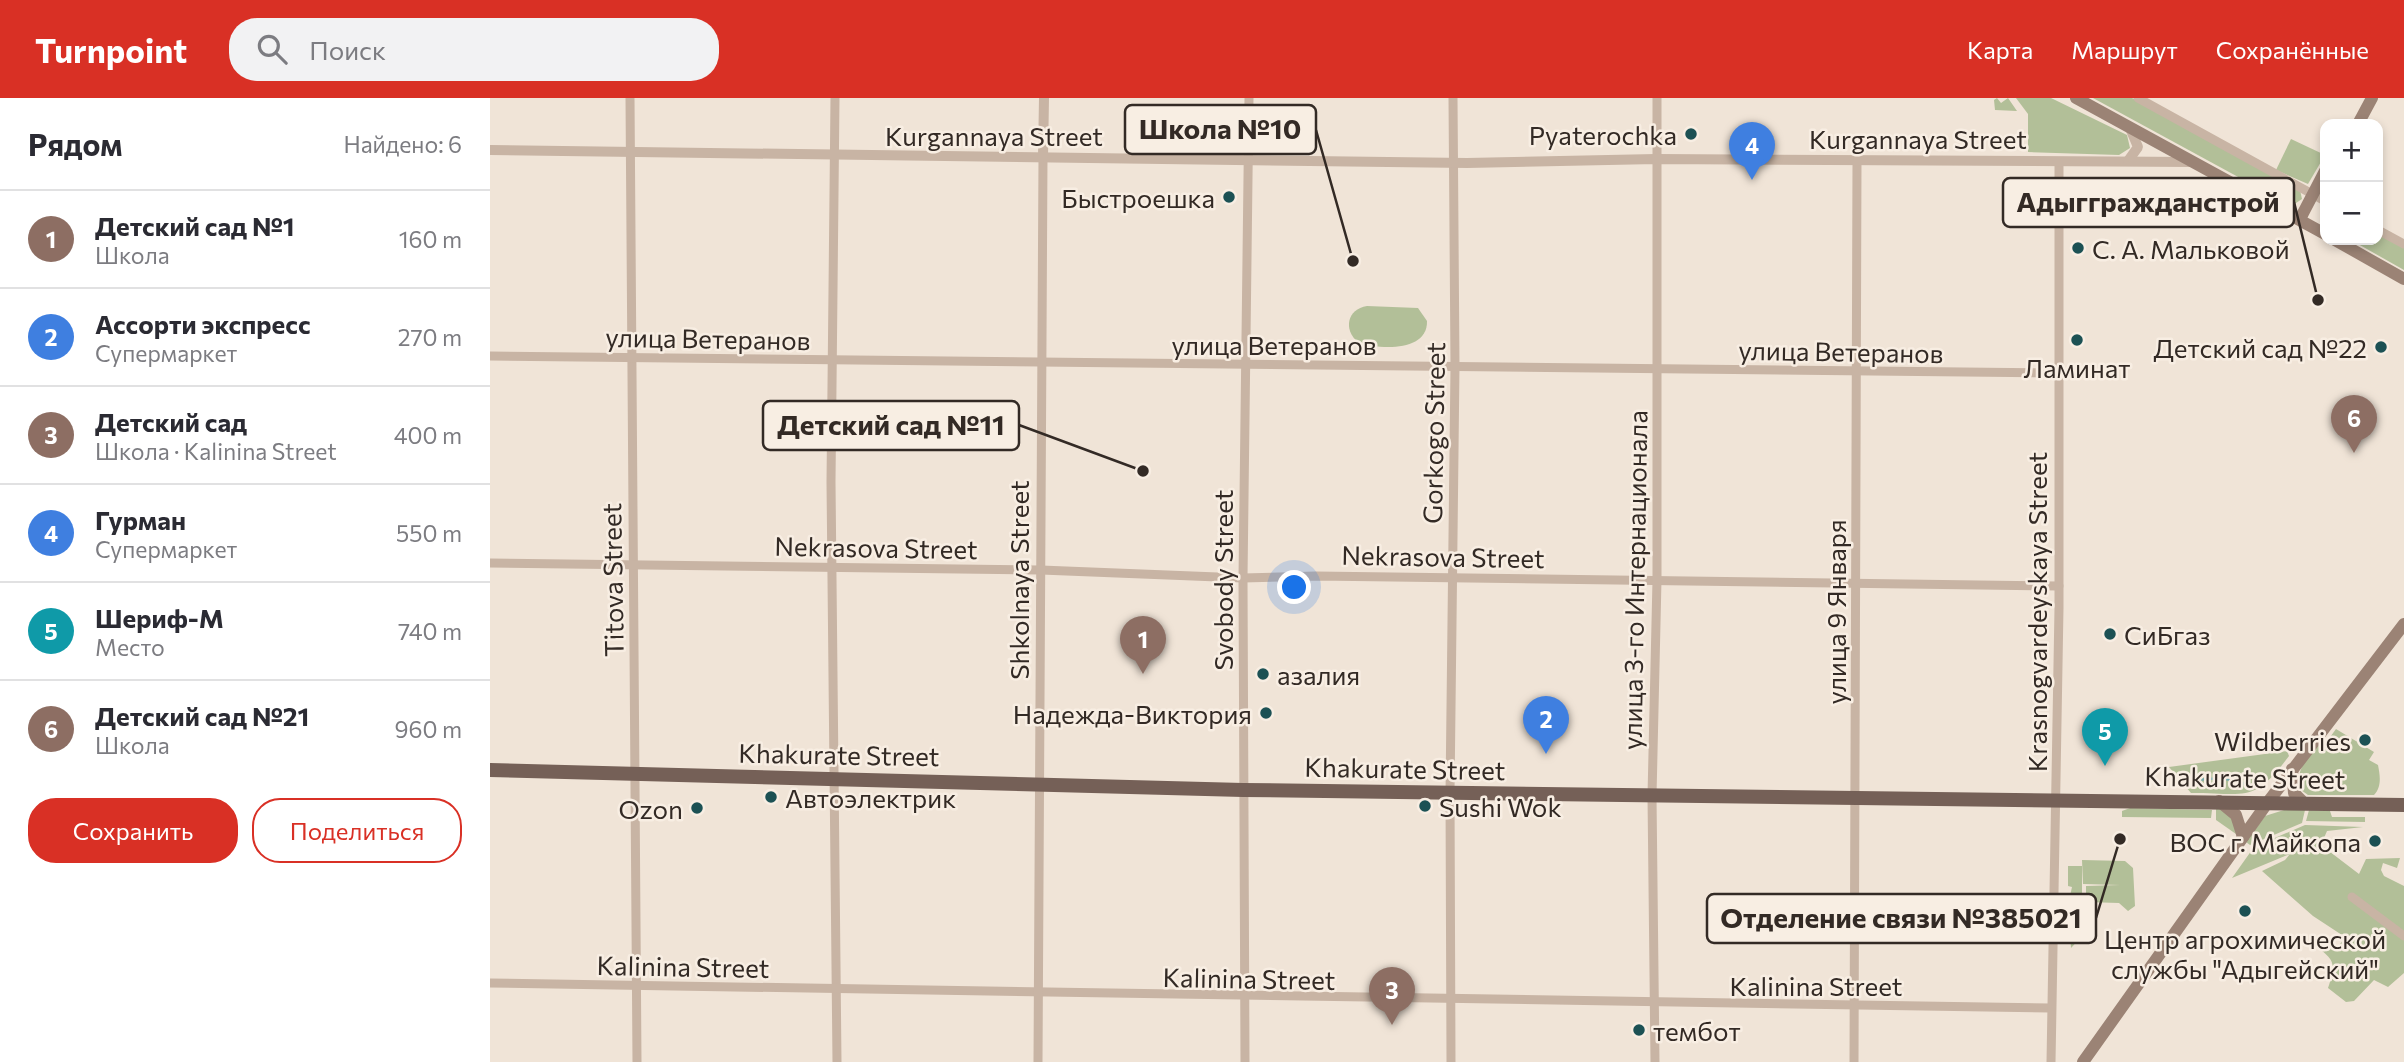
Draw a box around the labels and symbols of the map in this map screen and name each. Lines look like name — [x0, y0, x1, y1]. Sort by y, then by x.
callout: Школа №10 — [1125, 105, 1316, 154]
text: Школа №10 — [1139, 111, 1301, 145]
place label: Pyaterochka — [1529, 119, 1677, 150]
street label: Kurgannaya Street — [885, 120, 1103, 151]
pin: 4 — [1729, 122, 1775, 180]
street label: Kurgannaya Street — [1809, 123, 2027, 154]
marker: Pyaterochka — [1683, 126, 1699, 142]
callout: Адыггражданстрой — [2003, 178, 2294, 227]
place label: Быстроешка — [1061, 182, 1215, 213]
text: Адыггражданстрой — [2016, 184, 2280, 218]
marker: Быстроешка — [1221, 189, 1237, 205]
place label: С. А. Мальковой — [2092, 233, 2290, 264]
marker: С. А. Мальковой — [2070, 240, 2086, 256]
street label: улица Ветеранов — [605, 321, 811, 355]
street label: улица Ветеранов — [1171, 329, 1377, 360]
marker: Ламинат — [2069, 332, 2085, 348]
place label: Детский сад №22 — [2153, 332, 2367, 363]
street label: улица Ветеранов — [1738, 334, 1944, 368]
marker: Детский сад №22 — [2373, 339, 2389, 355]
street label: Gorkogo Street — [1416, 342, 1450, 524]
place label: Ламинат — [2024, 352, 2130, 383]
pin: 6 — [2331, 395, 2377, 453]
callout: Детский сад №11 — [763, 401, 1019, 450]
text: Детский сад №11 — [777, 407, 1005, 441]
street label: улица 3-го Интернационала — [1616, 410, 1652, 750]
street label: Krasnogvardeyskaya Street — [2021, 452, 2052, 772]
street label: Shkolnaya Street — [1003, 480, 1034, 680]
street label: Svobody Street — [1207, 490, 1238, 670]
street label: Titova Street — [595, 503, 629, 657]
street label: улица 9 Января — [1820, 519, 1851, 705]
street label: Nekrasova Street — [774, 530, 978, 564]
street label: Nekrasova Street — [1341, 539, 1545, 573]
your location — [1277, 570, 1311, 604]
pin: 1 — [1120, 616, 1166, 674]
place label: СиБгаз — [2124, 619, 2210, 650]
marker: СиБгаз — [2102, 626, 2118, 642]
place label: азалия — [1277, 659, 1360, 690]
marker: азалия — [1255, 666, 1271, 682]
pin: 2 — [1523, 696, 1569, 754]
place label: Надежда-Виктория — [1013, 698, 1252, 729]
marker: Надежда-Виктория — [1258, 705, 1274, 721]
pin: 5 — [2082, 708, 2128, 766]
place label: Wildberries — [2214, 725, 2351, 756]
marker: Wildberries — [2357, 732, 2373, 748]
street label: Khakurate Street — [738, 737, 940, 771]
street label: Khakurate Street — [1304, 751, 1506, 785]
street label: Khakurate Street — [2144, 760, 2346, 794]
place label: Автоэлектрик — [785, 782, 956, 813]
marker: Автоэлектрик — [763, 789, 779, 805]
place label: Sushi Wok — [1439, 791, 1562, 822]
place label: Ozon — [618, 793, 683, 824]
marker: Sushi Wok — [1417, 798, 1433, 814]
marker: Ozon — [689, 800, 705, 816]
place label: ВОС г. Майкопа — [2169, 826, 2361, 857]
marker: ВОС г. Майкопа — [2367, 833, 2383, 849]
callout: Отделение связи №385021 — [1707, 894, 2096, 943]
text: Отделение связи №385021 — [1720, 900, 2082, 934]
marker: Центр агрохимической службы "Адыгейский" — [2237, 903, 2253, 919]
place label: Центр агрохимической службы "Адыгейский" — [2104, 923, 2386, 984]
street label: Kalinina Street — [596, 949, 770, 983]
street label: Kalinina Street — [1162, 961, 1336, 995]
pin: 3 — [1369, 967, 1415, 1025]
street label: Kalinina Street — [1730, 970, 1902, 1001]
place label: тембот — [1653, 1015, 1741, 1046]
marker: тембот — [1631, 1022, 1647, 1038]

